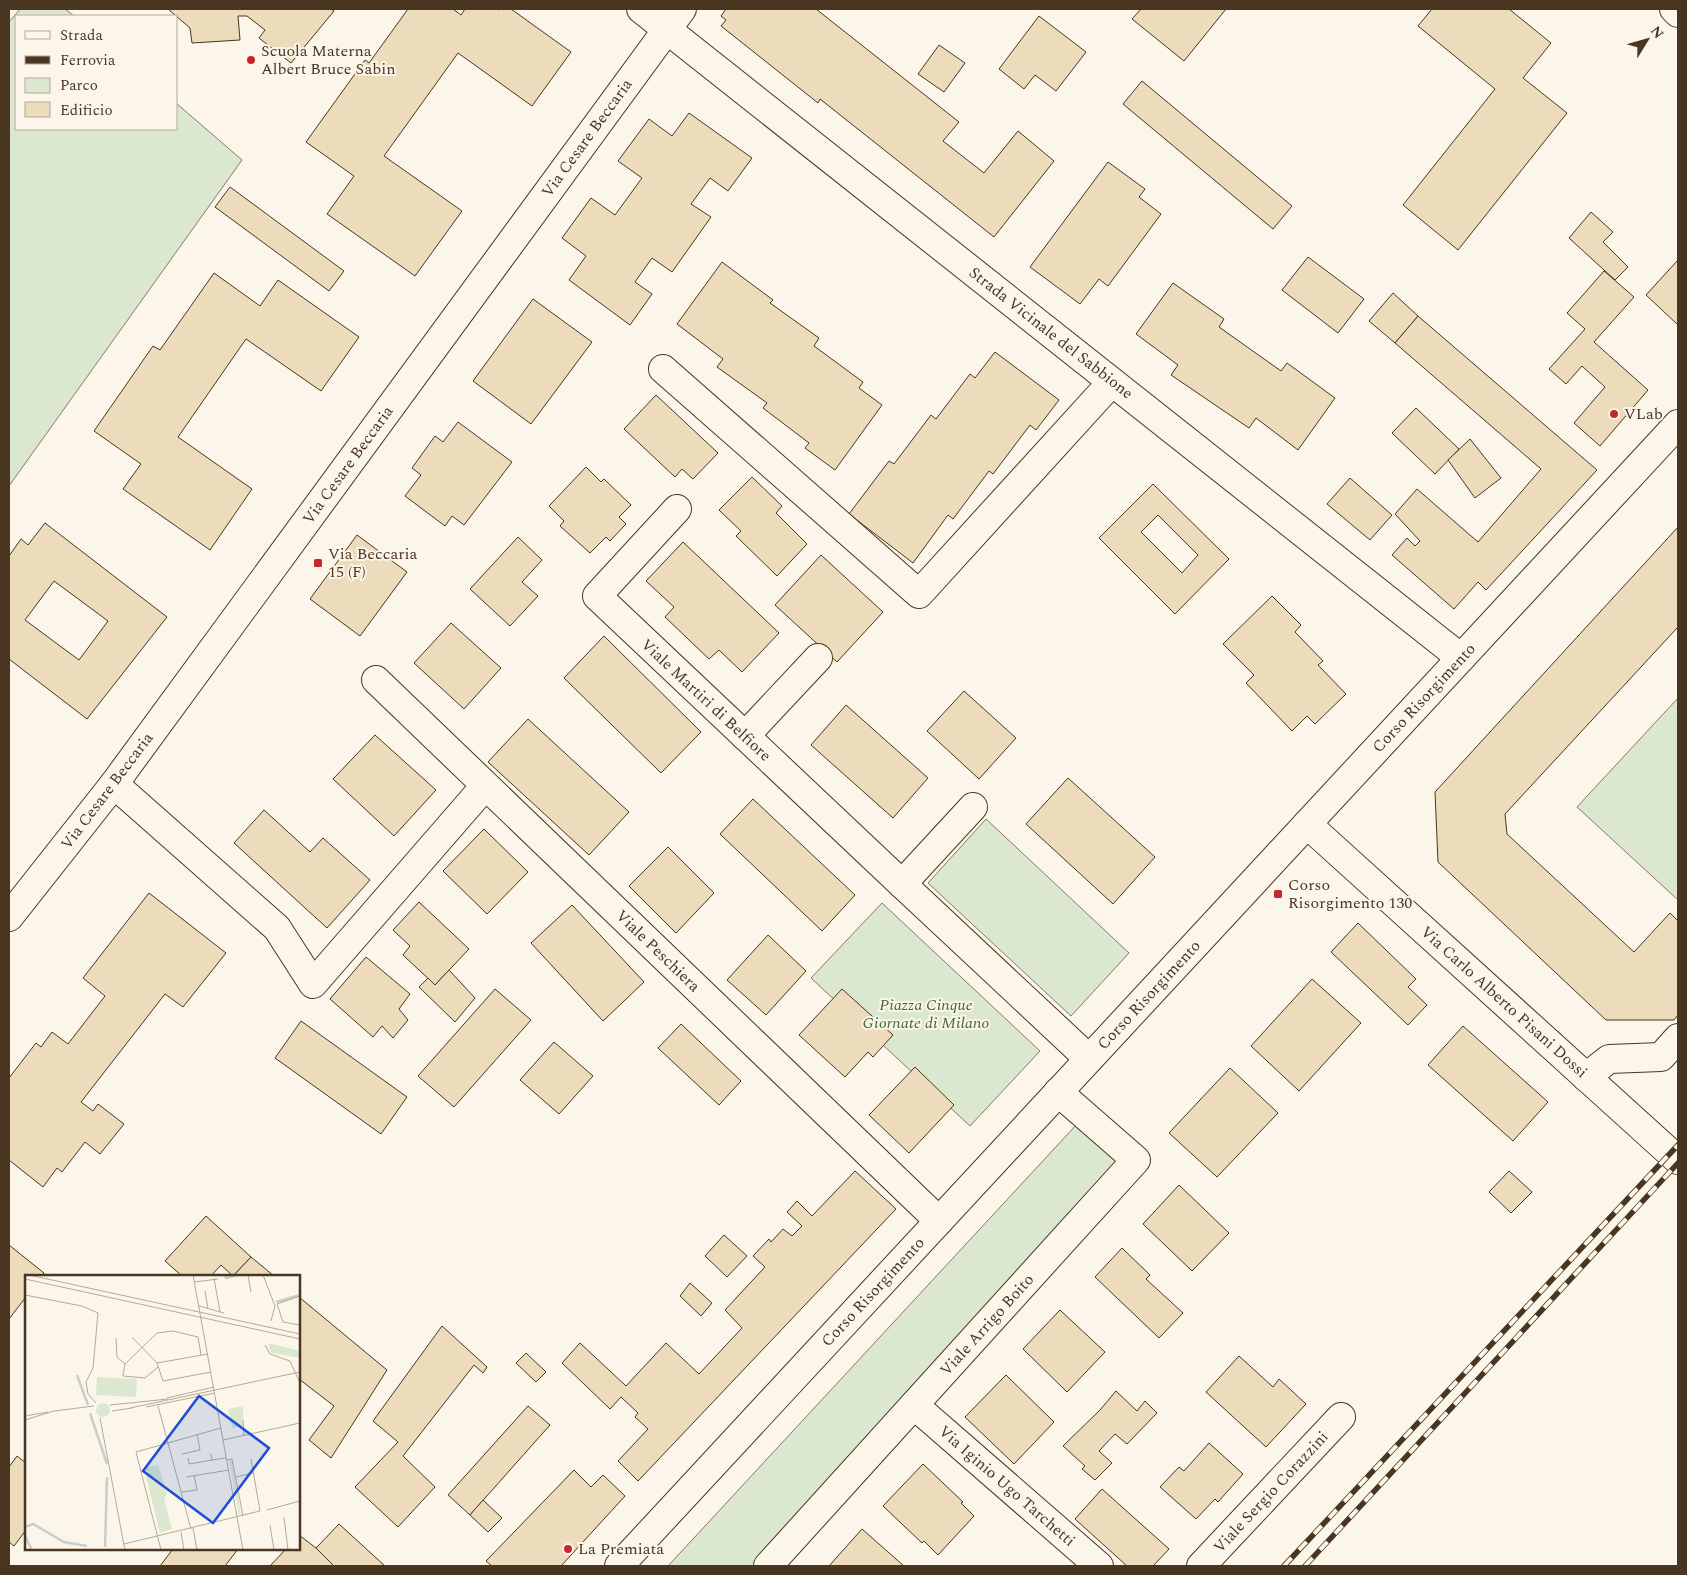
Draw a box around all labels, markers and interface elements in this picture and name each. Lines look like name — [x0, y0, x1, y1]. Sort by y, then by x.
legend — [15, 15, 178, 130]
north arrow — [1622, 15, 1672, 65]
text: N — [1645, 22, 1669, 43]
text: Strada — [60, 24, 103, 47]
place label: Scuola Materna Albert Bruce Sabin — [261, 39, 395, 81]
text: Ferrovia — [60, 49, 116, 72]
marker: Scuola Materna Albert Bruce Sabin — [245, 54, 257, 66]
text: Parco — [60, 74, 98, 97]
street label: Via Cesare Beccaria — [536, 74, 638, 202]
text: Edificio — [60, 99, 113, 122]
street label: Strada Vicinale del Sabbione — [964, 261, 1138, 405]
street label: Via Cesare Beccaria — [297, 401, 399, 529]
place label: VLab — [1624, 402, 1663, 426]
marker: VLab — [1608, 408, 1620, 420]
place label: Via Beccaria 15 (F) — [328, 542, 418, 584]
marker: Via Beccaria 15 (F) — [312, 557, 324, 569]
street label: Viale Martiri di Belfiore — [635, 633, 777, 767]
street label: Corso Risorgimento — [1367, 638, 1481, 758]
street label: Via Cesare Beccaria — [55, 727, 159, 855]
place label: Corso Risorgimento 130 — [1288, 873, 1412, 915]
marker: Corso Risorgimento 130 — [1272, 888, 1284, 900]
street label: Viale Peschiera — [610, 904, 706, 998]
street label: Via Carlo Alberto Pisani Dossi — [1415, 920, 1593, 1084]
street label: Corso Risorgimento — [1092, 935, 1206, 1055]
park label: Piazza Cinque Giornate di Milano — [863, 993, 989, 1035]
street label: Corso Risorgimento — [816, 1232, 930, 1352]
street label: Viale Arrigo Boito — [934, 1268, 1040, 1382]
inset map — [25, 1275, 300, 1550]
street label: Via Iginio Ugo Tarchetti — [933, 1420, 1081, 1552]
street label: Viale Sergio Corazzini — [1208, 1426, 1334, 1558]
place label: La Premiata — [578, 1537, 664, 1561]
marker: La Premiata — [562, 1543, 574, 1555]

